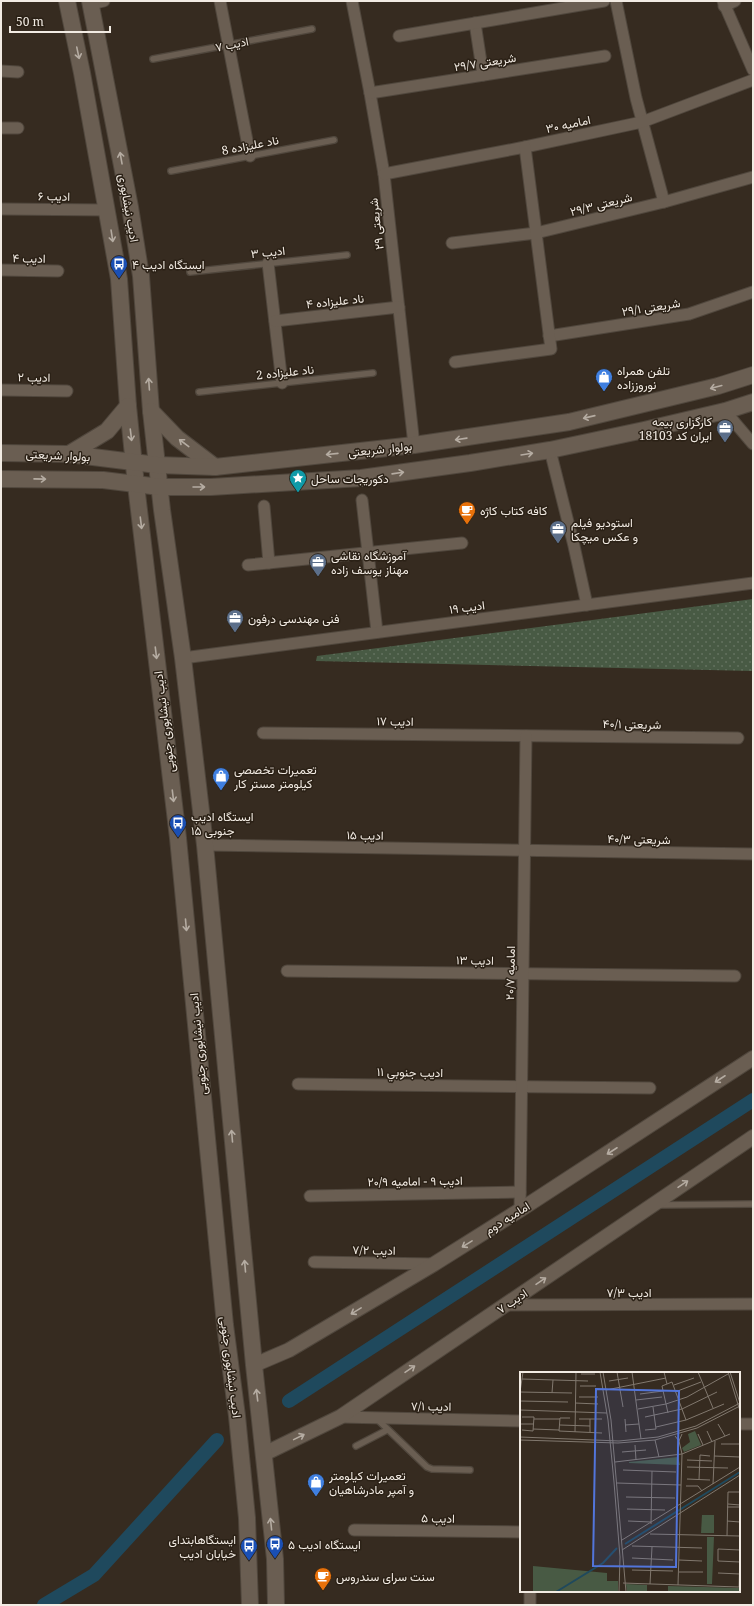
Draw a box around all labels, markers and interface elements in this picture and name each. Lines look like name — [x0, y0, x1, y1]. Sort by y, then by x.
scale bar — [10, 8, 110, 34]
text: 50 m — [16, 13, 44, 30]
street label: ادیب ۷ — [214, 32, 250, 56]
one-way arrow — [74, 46, 82, 59]
street label: شریعتی ۲۹/۷ — [453, 49, 517, 75]
street label: امامیه ۳۰ — [544, 111, 592, 137]
street label: ناد علیزاده 8 — [220, 131, 280, 159]
one-way arrow — [116, 152, 124, 165]
street label: ادیب نیشابوری — [115, 173, 143, 243]
street label: ادیب ۶ — [38, 187, 70, 205]
street label: شریعتی ۲۹/۳ — [568, 188, 634, 220]
street label: شریعتی ۲۹ — [364, 197, 388, 251]
one-way arrow — [108, 229, 116, 242]
street label: ادیب ۳ — [250, 242, 286, 262]
street label: ادیب ۴ — [12, 249, 46, 267]
bus stop icon: ایستگاه ادیب ۴ — [109, 254, 129, 279]
place label: ایستگاه ادیب ۴ — [132, 256, 205, 273]
street label: ناد علیزاده ۴ — [305, 290, 365, 312]
street label: شریعتی ۲۹/۱ — [621, 294, 681, 320]
street label: ناد علیزاده 2 — [255, 361, 315, 383]
place label: تلفن همراه نوروززاده — [617, 362, 670, 393]
shop icon: تلفن همراه نوروززاده — [594, 367, 614, 392]
street label: ادیب ۲ — [17, 368, 51, 386]
one-way arrow — [145, 378, 153, 391]
one-way arrow — [710, 383, 723, 391]
place label: کارگزاری بیمه ایران کد 18103 — [639, 413, 712, 444]
one-way arrow — [583, 414, 596, 421]
office icon: کارگزاری بیمه ایران کد 18103 — [715, 418, 735, 443]
one-way arrow — [128, 428, 135, 441]
one-way arrow — [455, 435, 468, 443]
street label: بولوار شریعتی — [347, 437, 413, 461]
one-way arrow — [179, 439, 190, 448]
street label: بولوار شریعتی — [25, 445, 91, 465]
one-way arrow — [326, 450, 339, 457]
one-way arrow — [520, 450, 533, 458]
place icon: دکوریجات ساحل — [288, 468, 308, 493]
one-way arrow — [391, 469, 404, 477]
place label: دکوریجات ساحل — [311, 470, 389, 487]
one-way arrow — [33, 475, 46, 483]
one-way arrow — [192, 483, 205, 491]
cafe icon: کافه کتاب کاژه — [457, 500, 477, 525]
place label: کافه کتاب کاژه — [480, 502, 547, 519]
place label: استودیو فیلم و عکس میچکا — [571, 514, 638, 545]
one-way arrow — [137, 517, 144, 530]
office icon: استودیو فیلم و عکس میچکا — [548, 519, 568, 544]
place label: آموزشگاه نقاشی مهناز یوسف زاده — [331, 547, 409, 578]
office icon: آموزشگاه نقاشی مهناز یوسف زاده — [308, 552, 328, 577]
street label: ادیب ۱۹ — [448, 596, 486, 618]
office icon: فنی مهندسی درفون — [225, 608, 245, 633]
place label: فنی مهندسی درفون — [248, 610, 340, 627]
one-way arrow — [152, 646, 160, 659]
street label: ادیب نیشابوری جنوبی — [149, 670, 179, 774]
street label: ادیب ۱۷ — [376, 712, 414, 730]
street label: شریعتی ۴۰/۱ — [602, 715, 662, 733]
place label: تعمیرات تخصصی کیلومتر مستر کار — [233, 761, 317, 792]
shop icon: تعمیرات تخصصی کیلومتر مستر کار — [211, 766, 231, 791]
one-way arrow — [169, 789, 177, 802]
place label: ایستگاه ادیب جنوبی ۱۵ — [191, 808, 254, 839]
bus stop icon: ایستگاه ادیب جنوبی ۱۵ — [168, 813, 188, 838]
street label: ادیب ۱۵ — [346, 826, 384, 844]
street label: شریعتی ۴۰/۳ — [607, 830, 671, 848]
one-way arrow — [183, 918, 190, 931]
street label: امامیه ۲۰/۷ — [501, 946, 519, 1000]
street label: ادیب ۱۳ — [456, 951, 494, 969]
street label: ادیب نیشابوری جنوبی — [185, 992, 211, 1096]
street label: ادیب جنوبي ١١ — [377, 1063, 443, 1083]
one-way arrow — [715, 1075, 726, 1084]
one-way arrow — [229, 1130, 236, 1143]
one-way arrow — [606, 1146, 617, 1155]
street label: ادیب ۹ - امامیه ۲۰/۹ — [367, 1172, 463, 1190]
one-way arrow — [678, 1180, 689, 1188]
street label: امامیه دوم — [481, 1197, 533, 1239]
one-way arrow — [461, 1240, 473, 1248]
street label: ادیب ۷/۲ — [352, 1241, 396, 1259]
one-way arrow — [241, 1260, 248, 1273]
one-way arrow — [535, 1277, 546, 1285]
street label: ادیب ۷/۳ — [607, 1284, 651, 1301]
street label: ادیب ۷ — [493, 1285, 531, 1317]
one-way arrow — [351, 1307, 362, 1315]
street label: ادیب نیشابوری جنوبی — [216, 1315, 246, 1419]
one-way arrow — [404, 1365, 415, 1373]
inset map — [520, 1372, 740, 1592]
one-way arrow — [253, 1389, 261, 1402]
street label: ادیب ۷/۱ — [411, 1397, 451, 1415]
one-way arrow — [293, 1432, 305, 1440]
place label: تعمیرات کیلومتر و آمپر مادرشاهیان — [328, 1467, 414, 1498]
shop icon: تعمیرات کیلومتر و آمپر مادرشاهیان — [306, 1472, 326, 1497]
street label: ادیب ۵ — [421, 1509, 455, 1527]
one-way arrow — [267, 1518, 275, 1531]
place label: ایستگاهابتدای خیابان ادیب — [169, 1531, 236, 1562]
bus stop icon: ایستگاه ادیب ۵ — [265, 1534, 285, 1559]
bus stop icon: ایستگاهابتدای خیابان ادیب — [239, 1536, 259, 1561]
place label: ایستگاه ادیب ۵ — [288, 1536, 361, 1553]
cafe icon: سنت سرای سندروس — [313, 1566, 333, 1591]
place label: سنت سرای سندروس — [336, 1568, 435, 1585]

